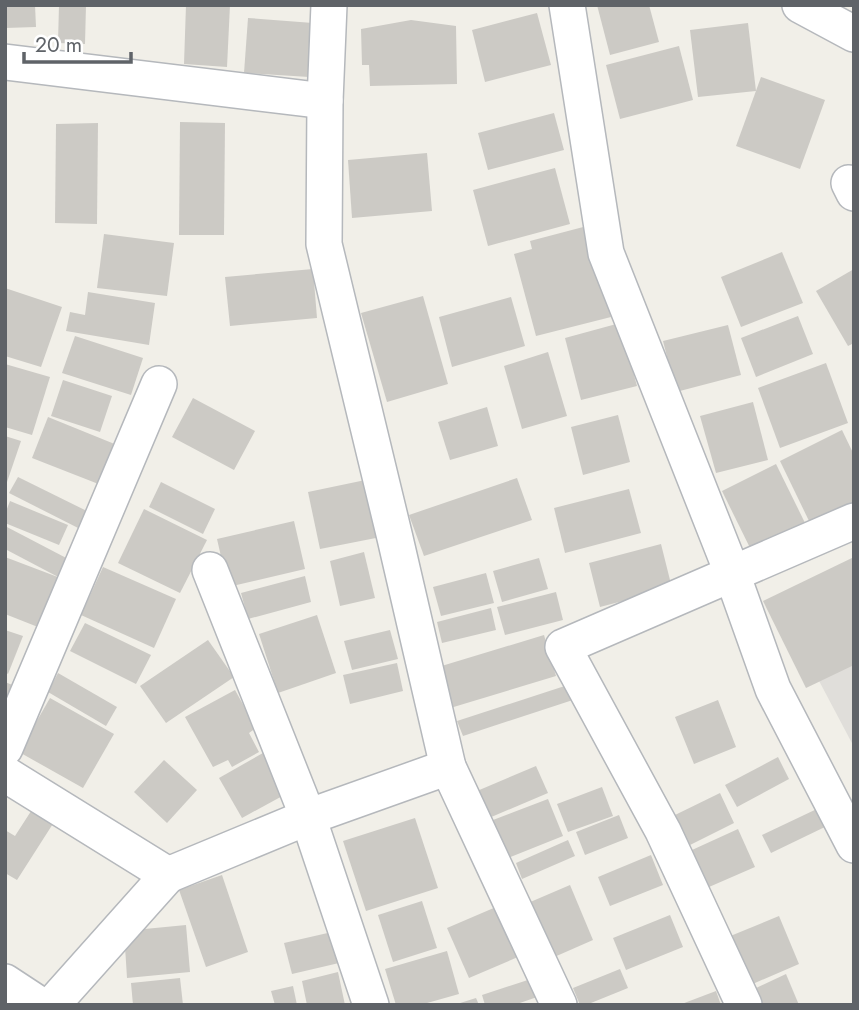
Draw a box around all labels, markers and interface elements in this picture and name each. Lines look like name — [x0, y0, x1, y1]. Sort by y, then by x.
scale bar — [24, 21, 131, 65]
text: 20 m — [35, 30, 82, 60]

